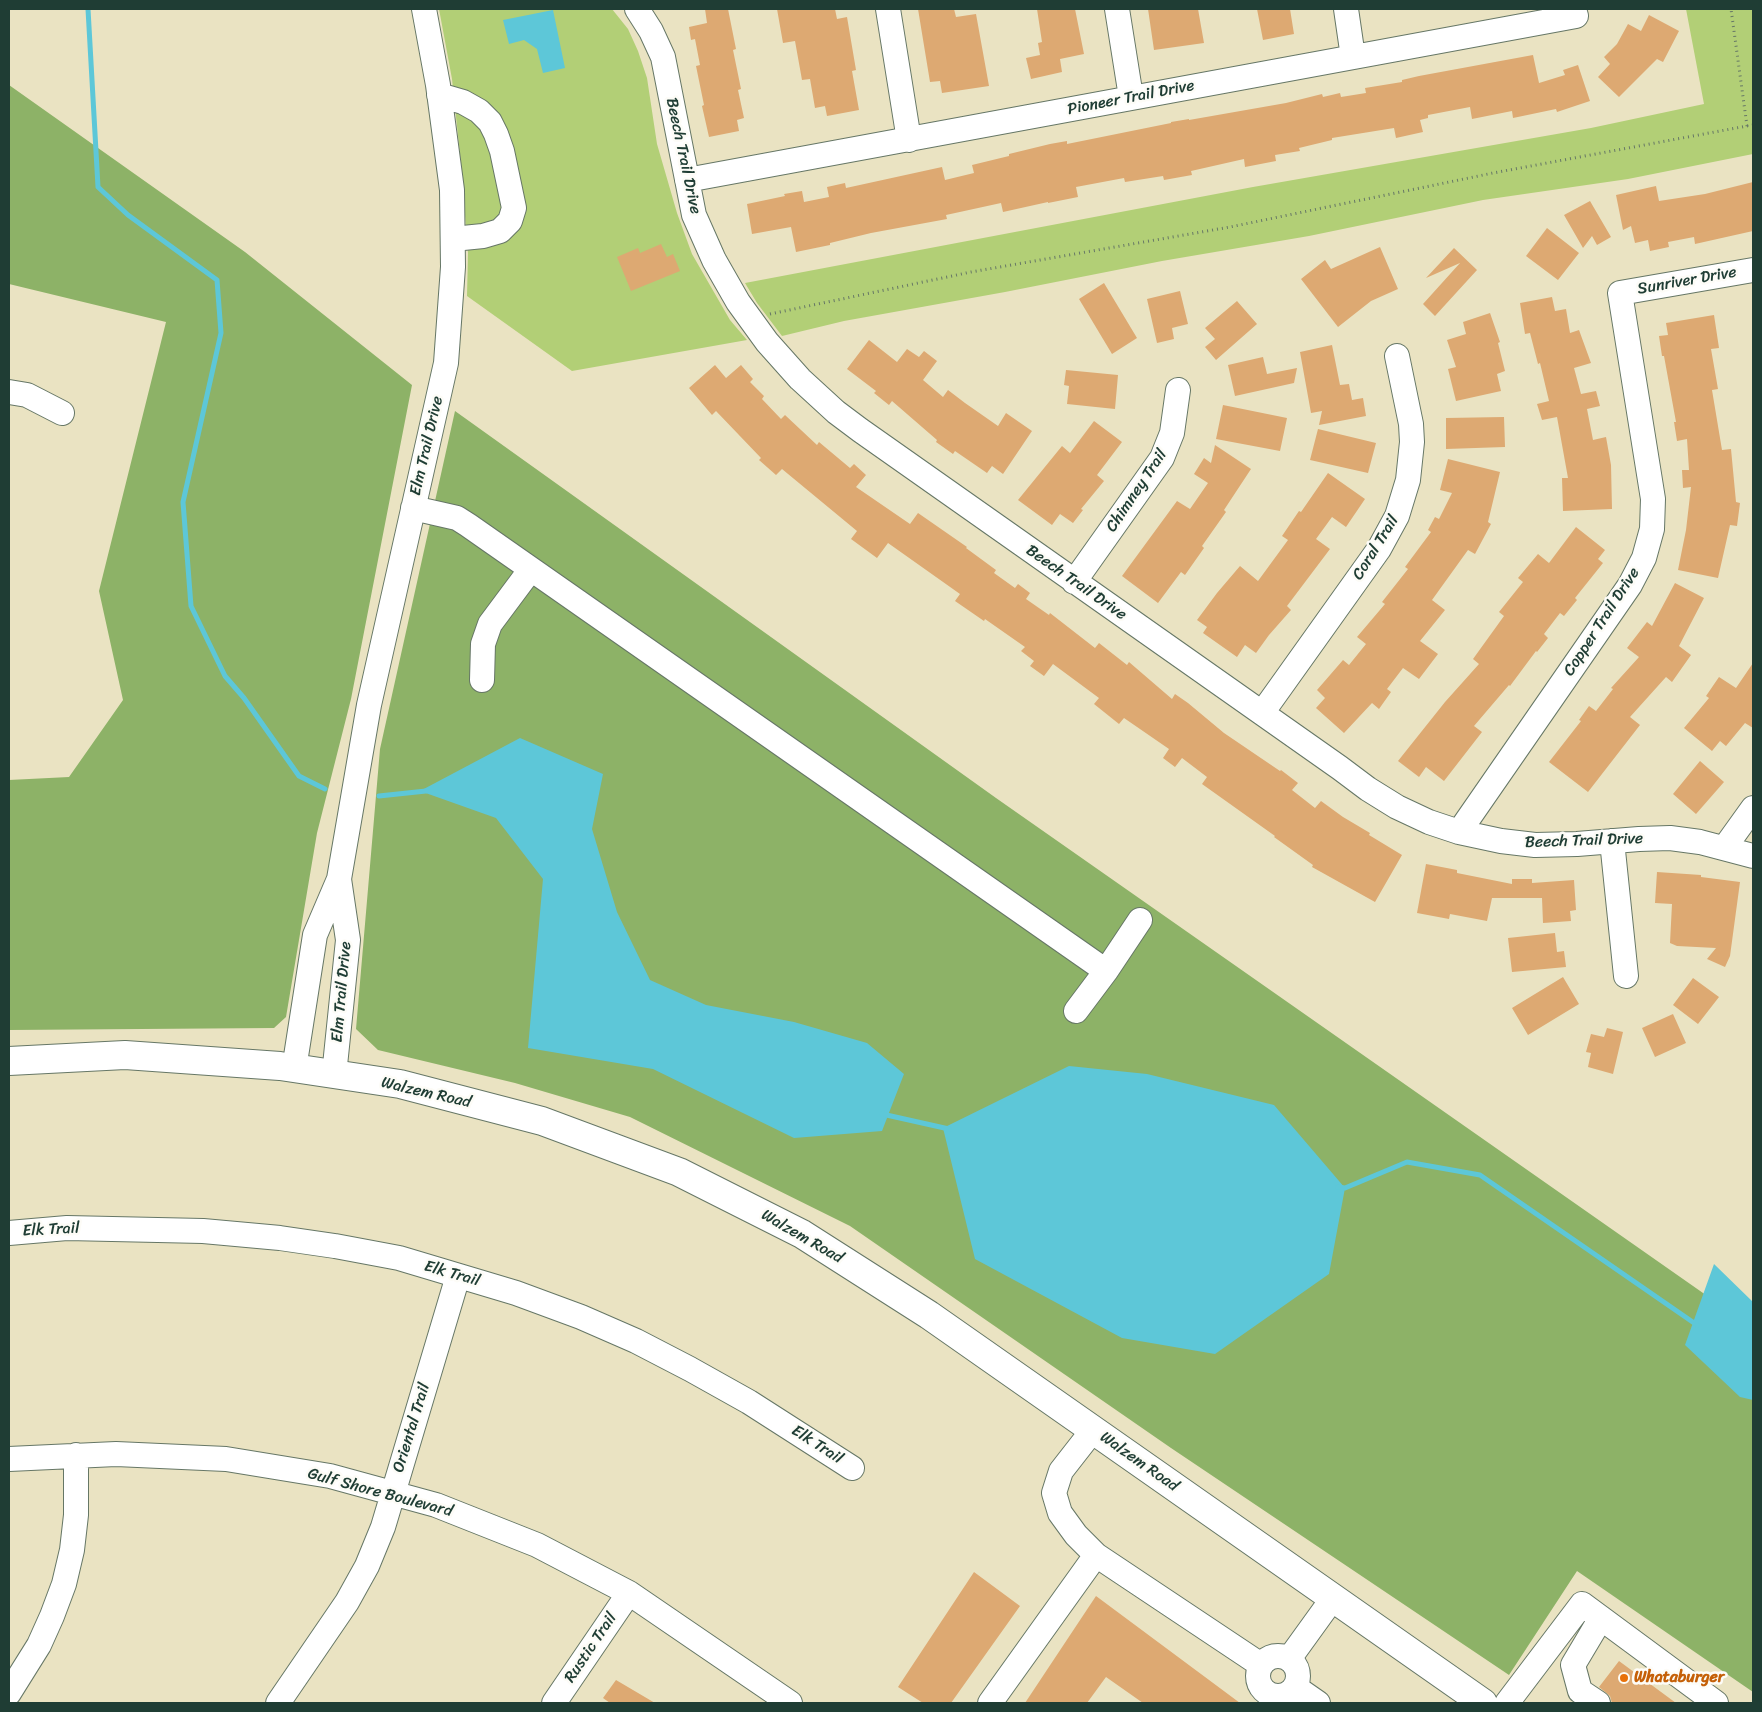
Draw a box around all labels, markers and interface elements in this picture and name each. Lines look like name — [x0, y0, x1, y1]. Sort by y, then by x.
street label: Pioneer Trail Drive — [1066, 76, 1196, 120]
street label: Beech Trail Drive — [661, 96, 705, 216]
street label: Sunriver Drive — [1636, 263, 1738, 299]
street label: Elm Trail Drive — [406, 394, 448, 498]
street label: Chimney Trail — [1102, 446, 1172, 536]
street label: Coral Trail — [1349, 512, 1403, 584]
street label: Beech Trail Drive — [1022, 541, 1130, 625]
street label: Copper Trail Drive — [1560, 564, 1644, 680]
street label: Beech Trail Drive — [1524, 829, 1644, 853]
street label: Elm Trail Drive — [328, 941, 356, 1043]
street label: Walzem Road — [379, 1073, 473, 1113]
street label: Walzem Road — [758, 1206, 846, 1268]
street label: Elk Trail — [22, 1219, 80, 1241]
street label: Elk Trail — [422, 1257, 482, 1291]
street label: Oriental Trail — [389, 1381, 435, 1475]
street label: Elk Trail — [788, 1421, 846, 1469]
street label: Walzem Road — [1096, 1428, 1182, 1496]
street label: Gulf Shore Boulevard — [305, 1464, 455, 1522]
street label: Rustic Trail — [561, 1609, 621, 1687]
place label: Whataburger — [1634, 1668, 1724, 1688]
marker: Whataburger — [1618, 1672, 1630, 1684]

